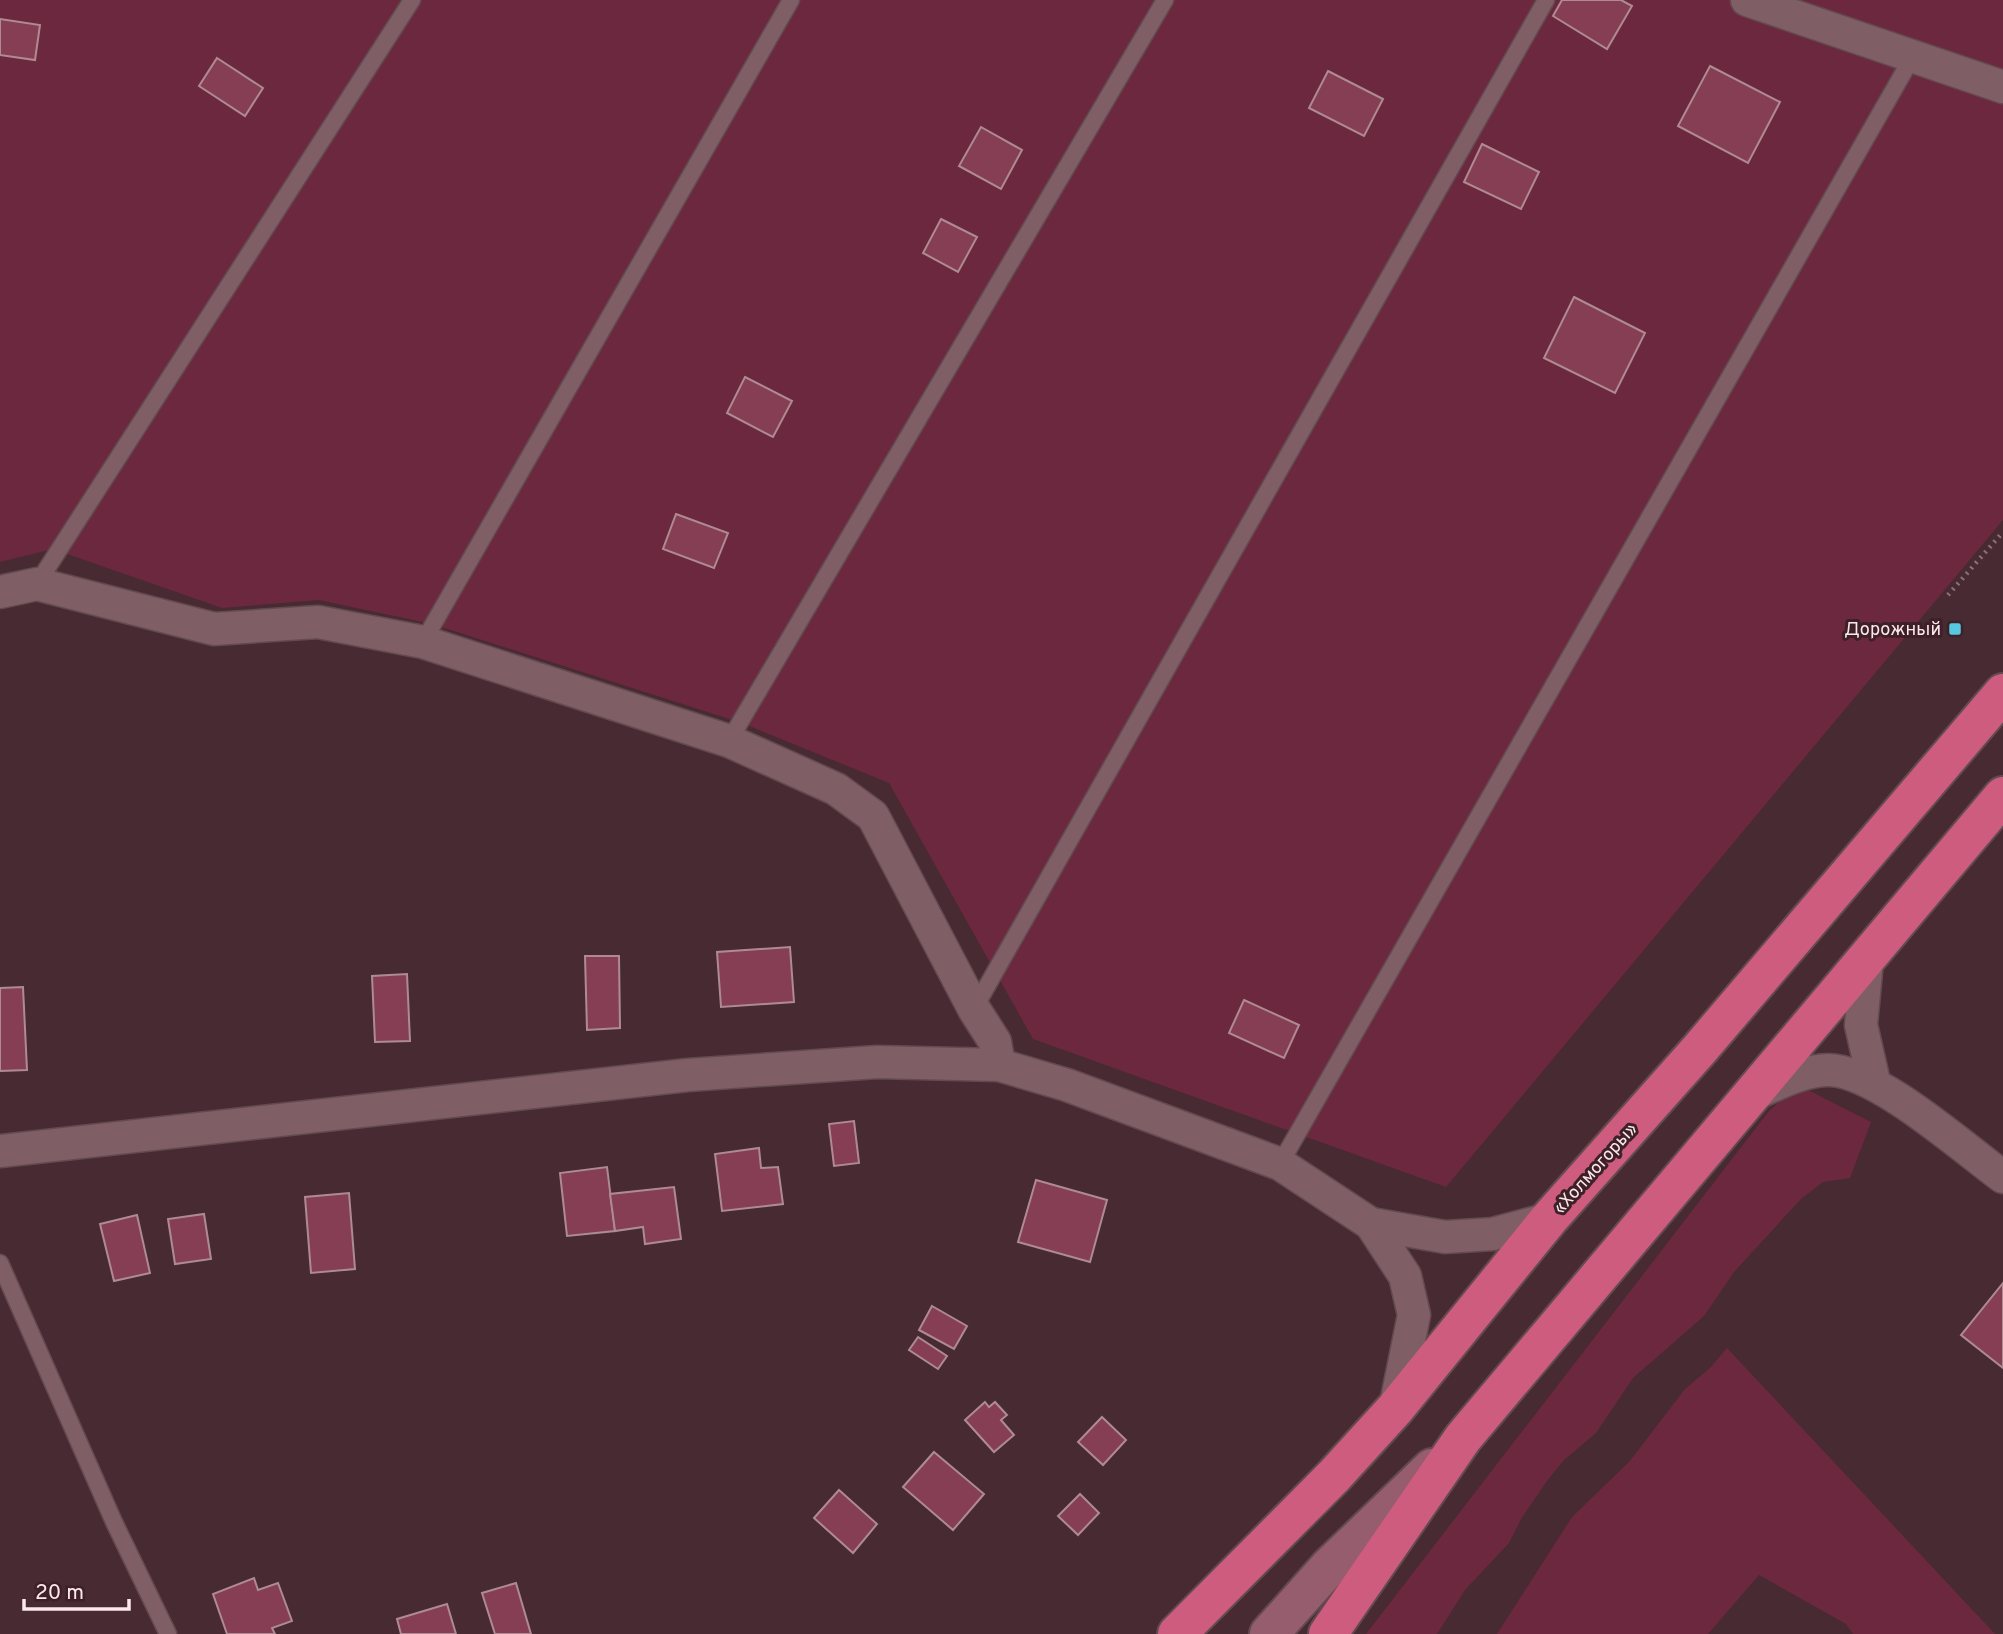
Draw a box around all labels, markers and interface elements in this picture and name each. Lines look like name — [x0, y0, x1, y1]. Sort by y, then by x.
place label: Дорожный — [1844, 619, 1941, 642]
marker: Дорожный — [1947, 621, 1963, 637]
street label: «Холмогоры» — [1549, 1119, 1643, 1219]
scale bar — [24, 1568, 130, 1612]
text: 20 m — [35, 1580, 84, 1607]

